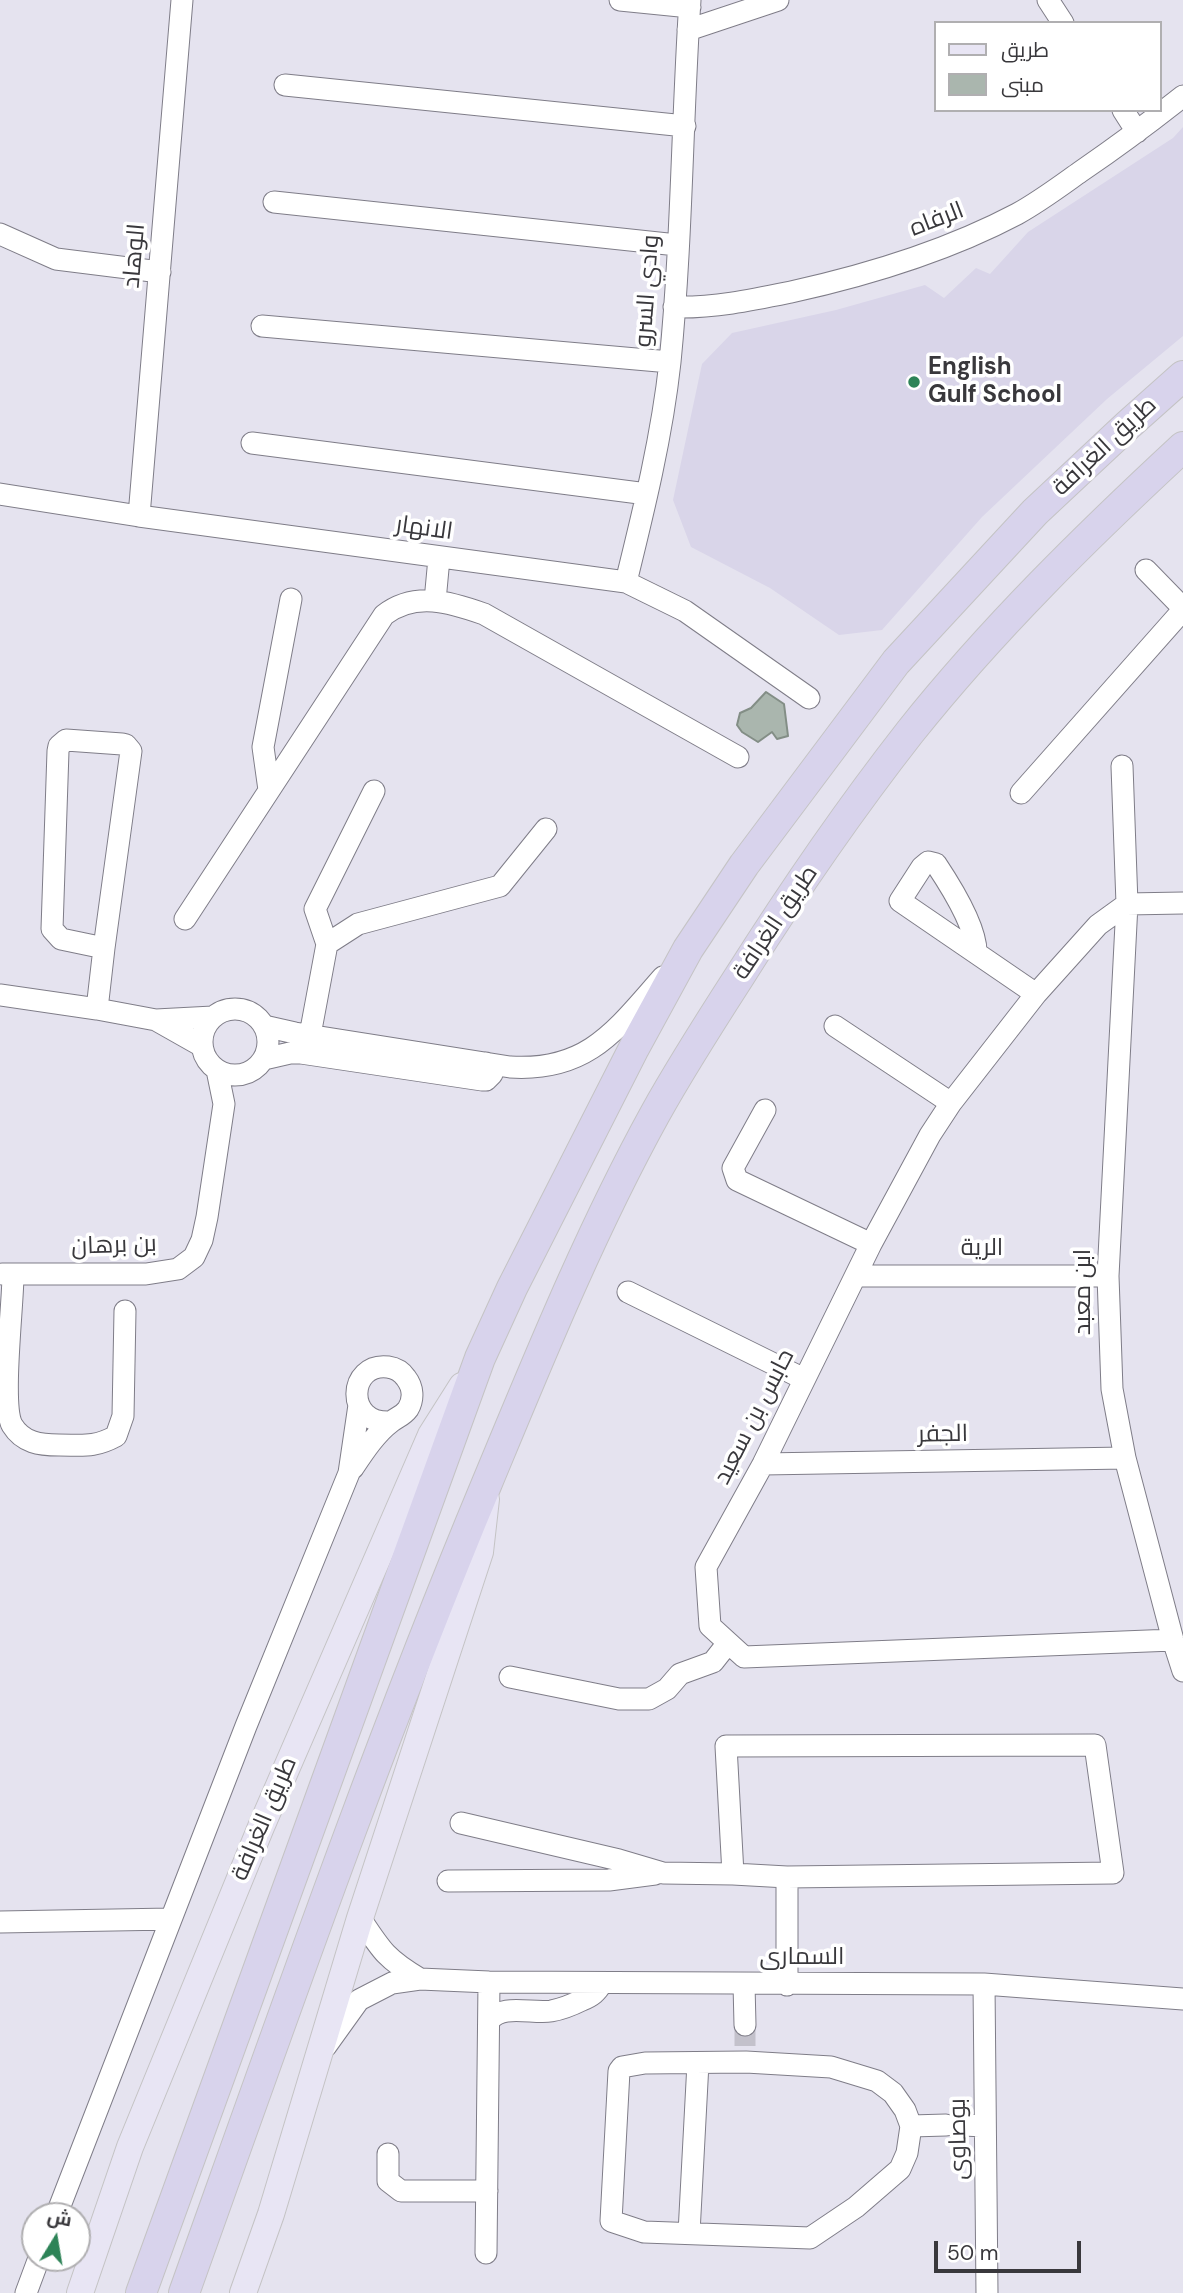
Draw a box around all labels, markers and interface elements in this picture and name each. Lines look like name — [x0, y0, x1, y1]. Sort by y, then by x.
legend — [934, 21, 1162, 112]
text: طريق — [1001, 36, 1049, 64]
text: مبنى — [1001, 71, 1044, 99]
street label: الرفاه — [906, 197, 968, 243]
street label: الوهاد — [118, 223, 152, 289]
street label: وادي السرو — [630, 234, 666, 348]
place label: English Gulf School — [928, 354, 1062, 410]
marker: English Gulf School — [906, 374, 922, 390]
street label: طريق الغرافة — [1047, 392, 1163, 502]
street label: الانهار — [393, 511, 455, 547]
street label: طريق الغرافة — [727, 860, 825, 986]
street label: بن برهان — [71, 1230, 157, 1262]
street label: الرية — [961, 1235, 1003, 1263]
street label: ابن معبد — [1070, 1249, 1098, 1335]
street label: حابس بن سعيد — [709, 1345, 801, 1489]
street label: الجفر — [918, 1420, 968, 1450]
street label: طريق الغرافة — [226, 1753, 304, 1885]
street label: السمارى — [760, 1944, 844, 1972]
street label: بوصاوى — [944, 2098, 974, 2180]
north arrow — [21, 2202, 91, 2272]
text: ش — [45, 2203, 74, 2232]
scale bar — [938, 2226, 1085, 2270]
text: 50 m — [947, 2239, 998, 2267]

